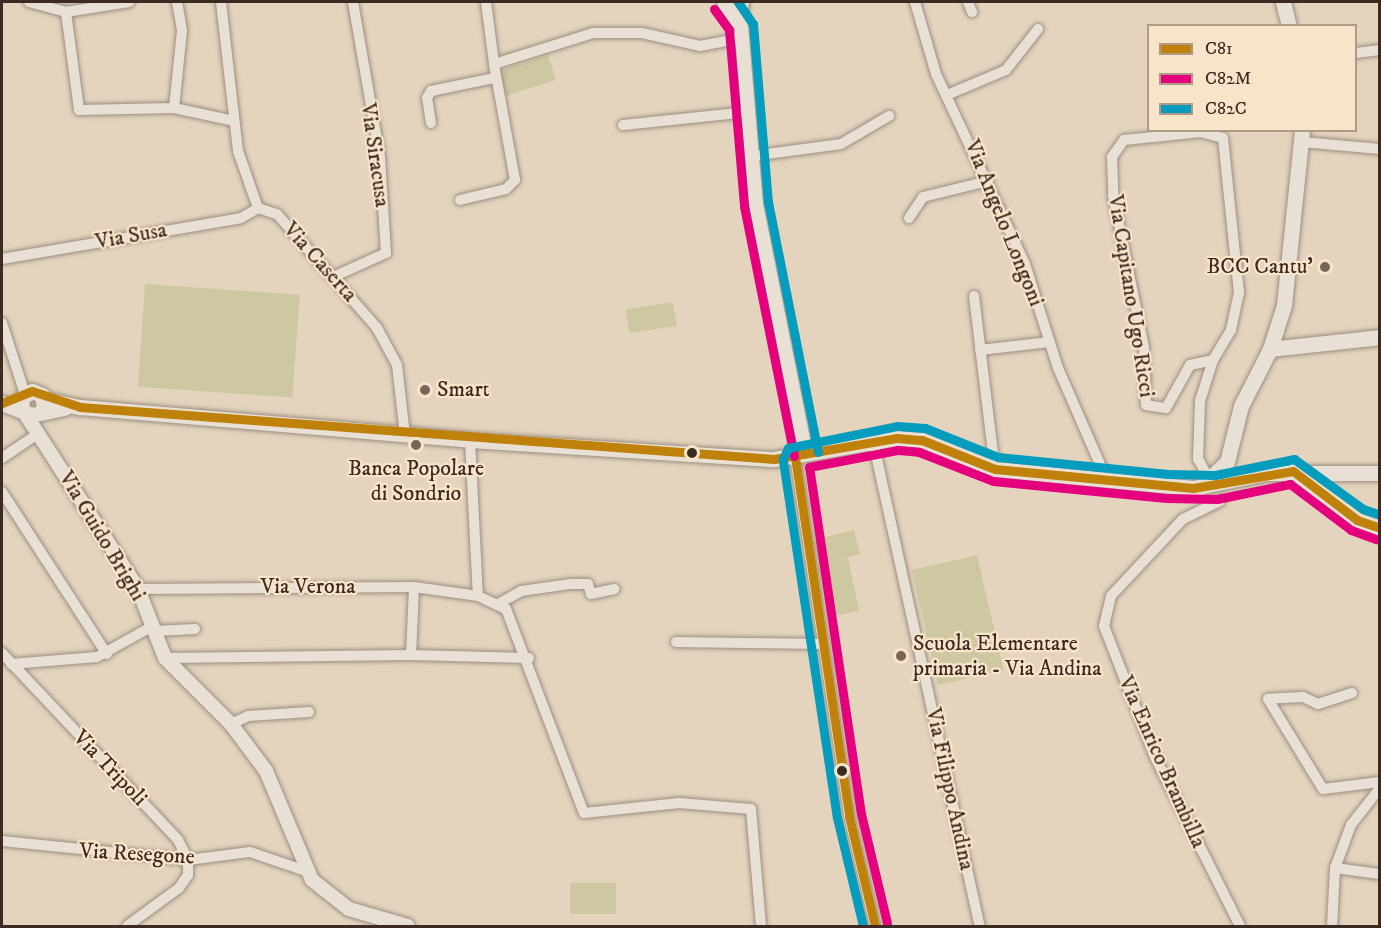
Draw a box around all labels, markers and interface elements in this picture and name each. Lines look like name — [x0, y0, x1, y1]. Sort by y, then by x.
legend — [1147, 24, 1357, 132]
text: C81 — [1205, 38, 1233, 60]
text: C82M — [1205, 68, 1251, 90]
text: C82C — [1205, 98, 1247, 120]
street label: Via Siracusa — [355, 101, 395, 209]
street label: Via Angelo Longoni — [959, 136, 1049, 310]
street label: Via Capitano Ugo Ricci — [1102, 193, 1160, 399]
street label: Via Susa — [93, 217, 169, 255]
street label: Via Caserta — [277, 217, 363, 307]
place label: BCC Cantu' — [1206, 254, 1313, 280]
marker: BCC Cantu' — [1318, 260, 1332, 274]
place label: Smart — [437, 377, 490, 403]
marker: Smart — [418, 383, 432, 397]
marker: Banca Popolare di Sondrio — [409, 438, 423, 452]
unlabelled marker — [686, 447, 698, 459]
place label: Banca Popolare di Sondrio — [348, 455, 484, 506]
street label: Via Guido Brighi — [53, 466, 151, 606]
street label: Via Verona — [260, 574, 356, 600]
place label: Scuola Elementare primaria - Via Andina — [913, 630, 1102, 682]
marker: Scuola Elementare primaria - Via Andina — [894, 649, 908, 663]
street label: Via Enrico Brambilla — [1112, 672, 1212, 852]
street label: Via Filippo Andina — [920, 705, 980, 873]
street label: Via Tripoli — [67, 724, 153, 812]
unlabelled marker — [836, 765, 848, 777]
street label: Via Resegone — [79, 838, 195, 870]

